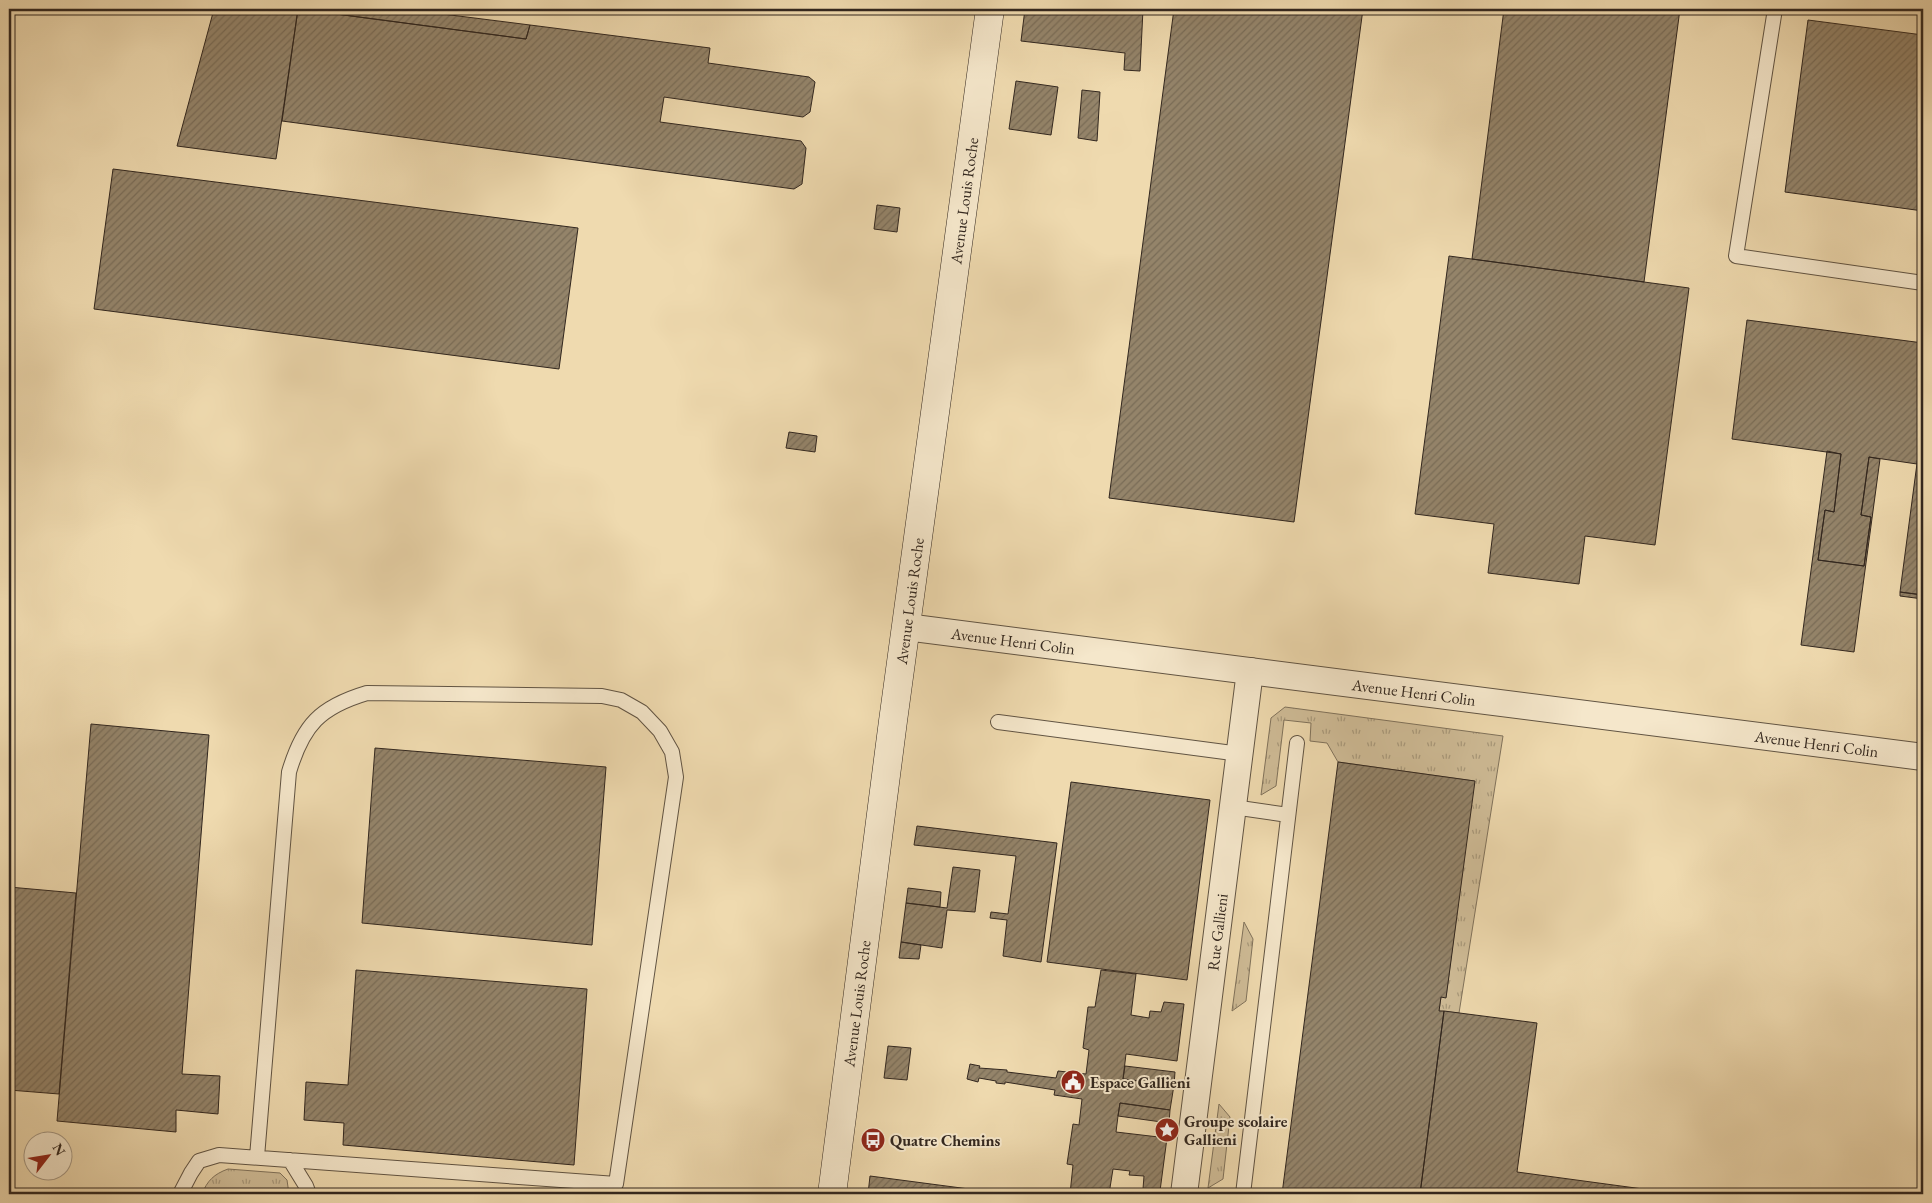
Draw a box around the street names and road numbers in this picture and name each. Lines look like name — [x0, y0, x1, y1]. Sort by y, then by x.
street label: Avenue Louis Roche — [945, 136, 983, 266]
street label: Avenue Louis Roche — [891, 536, 929, 667]
street label: Avenue Henri Colin — [949, 623, 1077, 660]
street label: Avenue Henri Colin — [1350, 674, 1477, 711]
street label: Avenue Henri Colin — [1752, 725, 1880, 762]
street label: Rue Gallieni — [1202, 892, 1233, 972]
street label: Avenue Louis Roche — [838, 939, 876, 1069]

